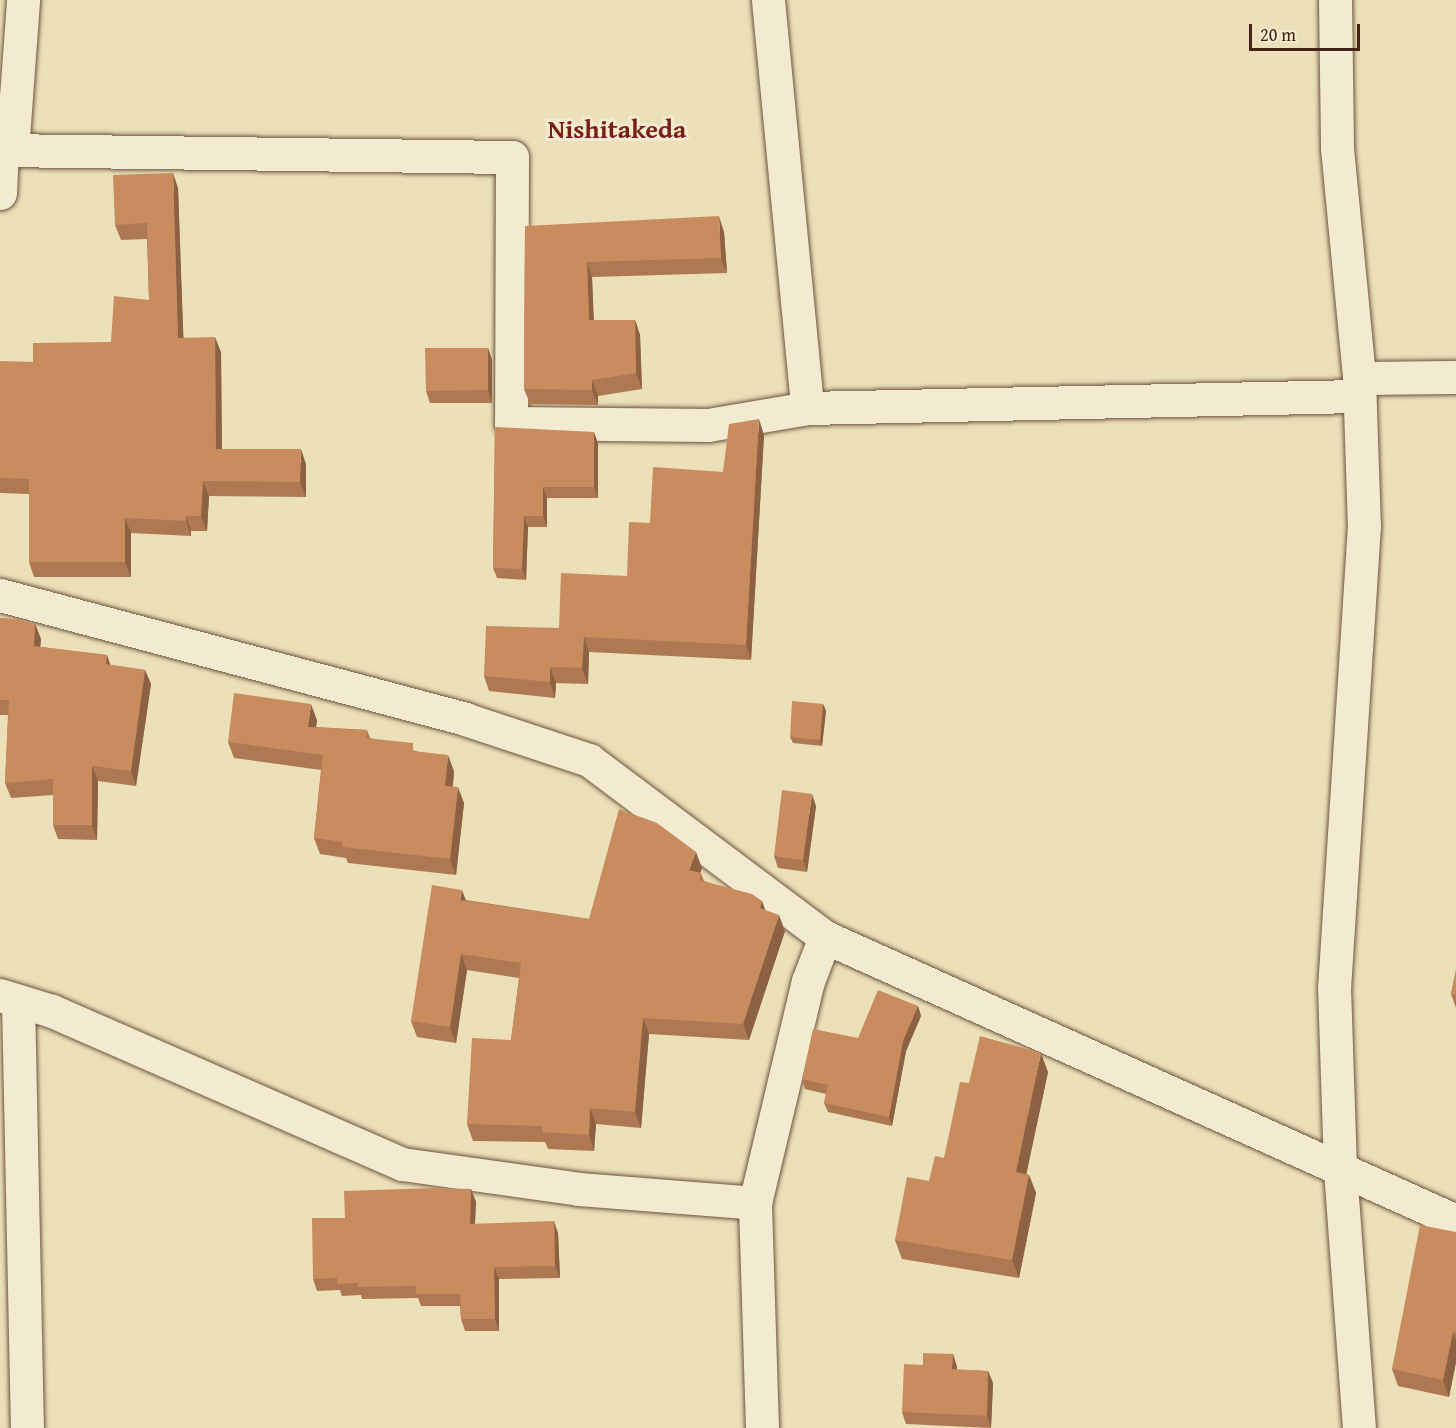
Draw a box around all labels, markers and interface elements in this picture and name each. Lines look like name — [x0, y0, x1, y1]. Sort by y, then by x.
scale bar — [1252, 12, 1363, 50]
text: 20 m — [1260, 21, 1296, 48]
district label: Nishitakeda — [548, 113, 686, 145]

